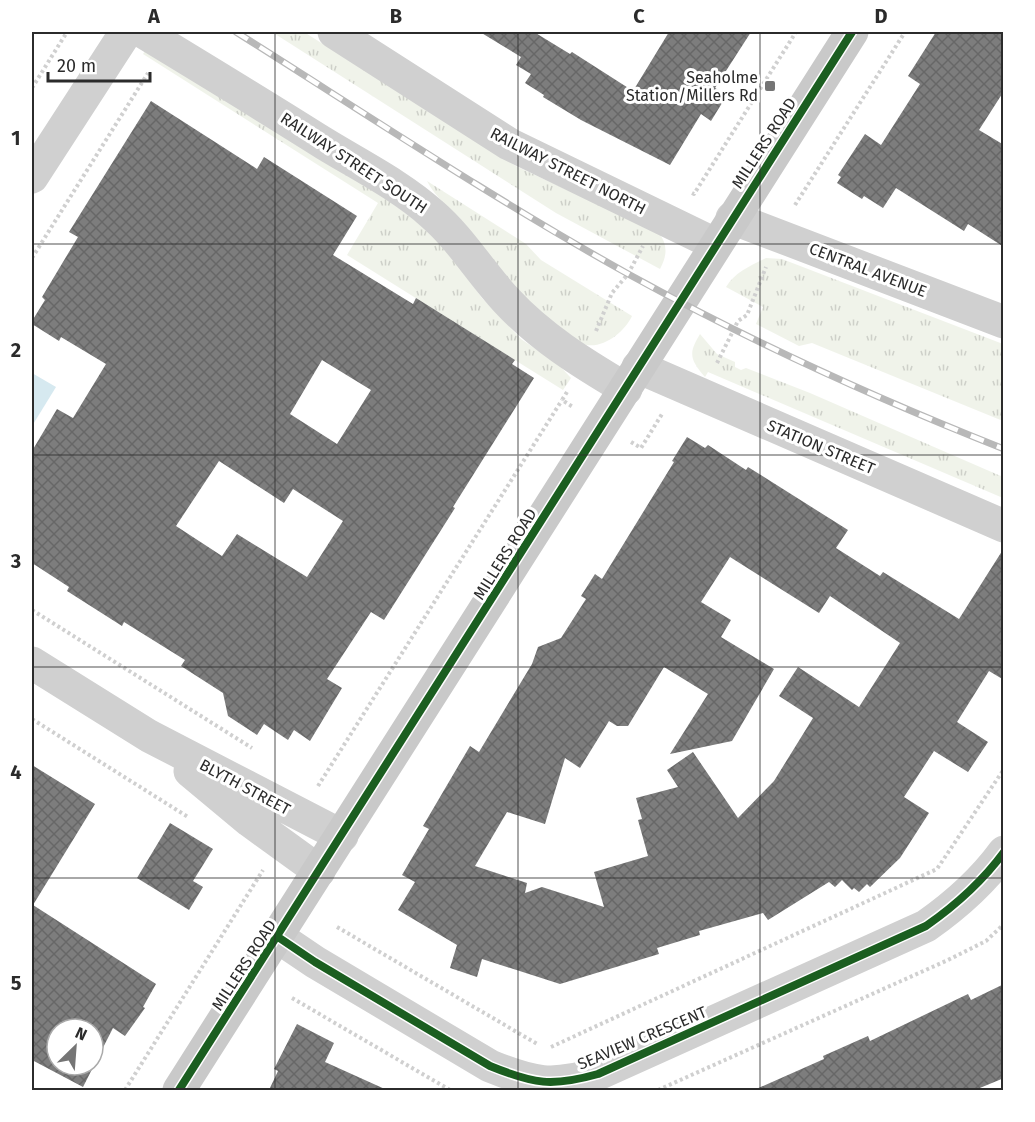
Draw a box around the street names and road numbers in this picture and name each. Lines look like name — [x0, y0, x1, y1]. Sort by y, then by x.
street label: MILLERS ROAD — [728, 94, 800, 192]
street label: RAILWAY STREET SOUTH — [277, 108, 431, 218]
street label: RAILWAY STREET NORTH — [487, 123, 649, 219]
street label: CENTRAL AVENUE — [807, 239, 929, 301]
street label: STATION STREET — [764, 416, 878, 479]
street label: MILLERS ROAD — [469, 505, 541, 603]
street label: BLYTH STREET — [196, 755, 294, 819]
street label: MILLERS ROAD — [208, 916, 280, 1014]
street label: SEAVIEW CRESCENT — [575, 1002, 710, 1074]

